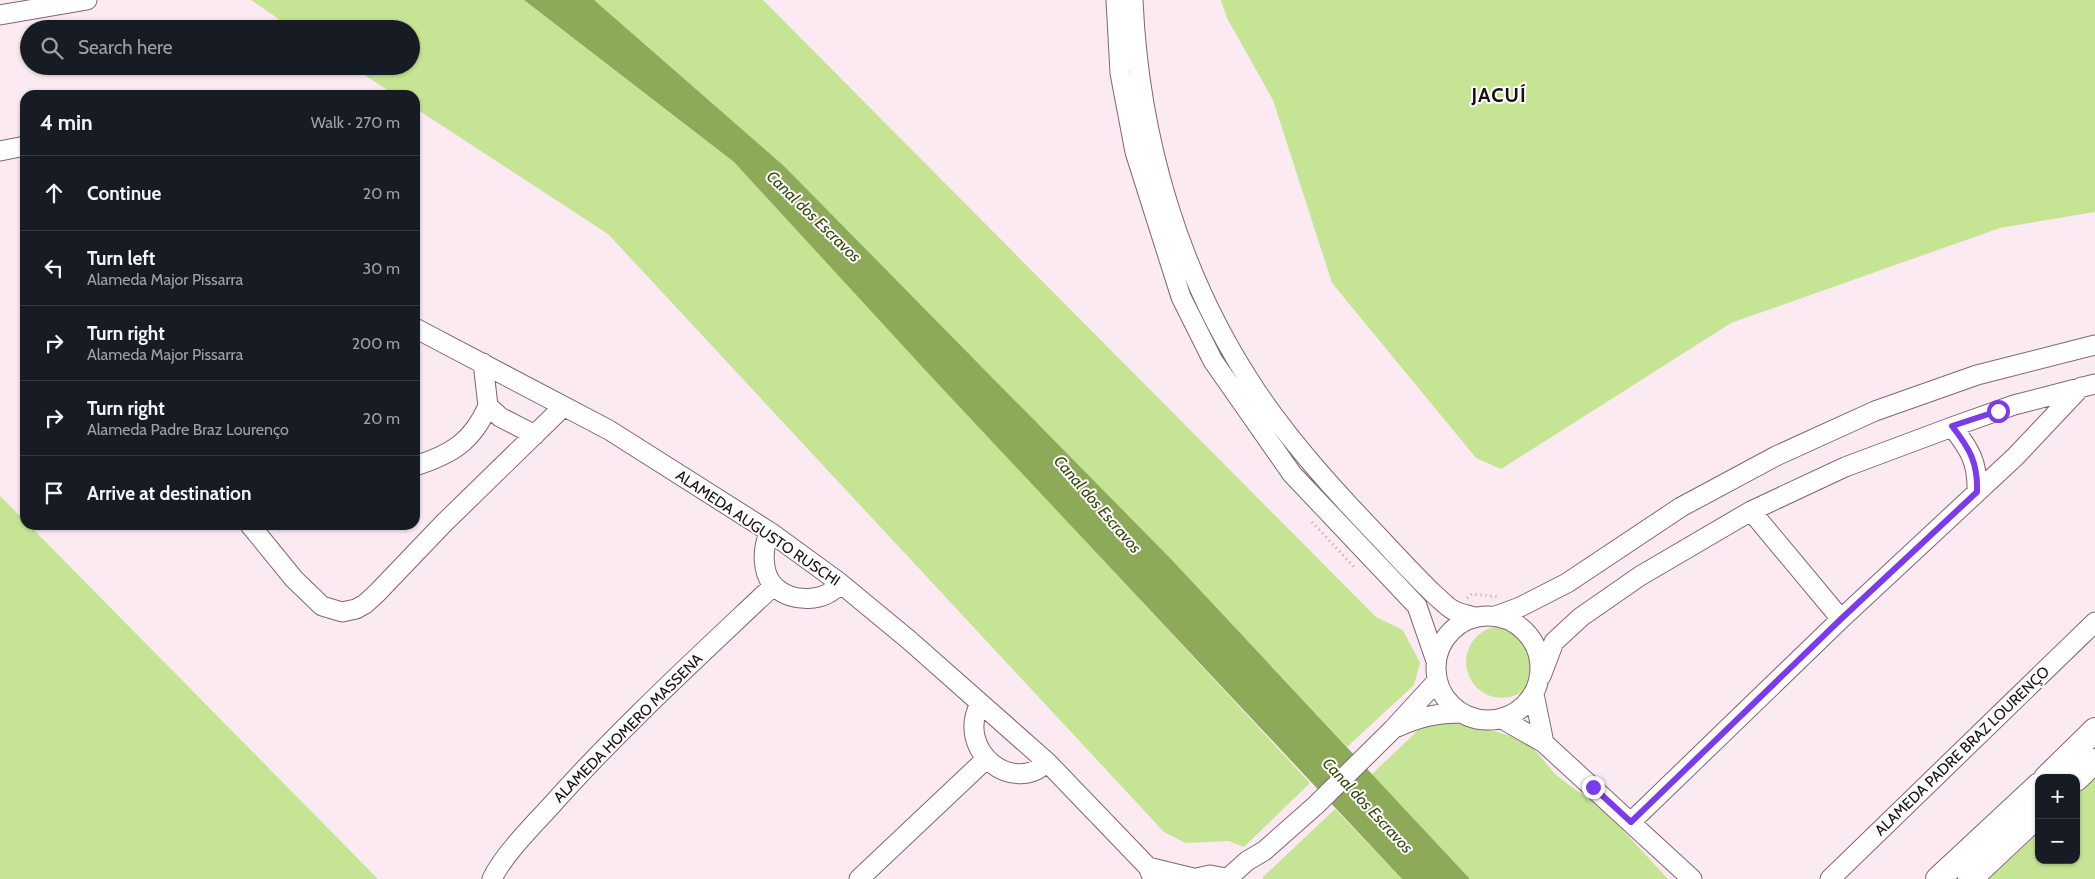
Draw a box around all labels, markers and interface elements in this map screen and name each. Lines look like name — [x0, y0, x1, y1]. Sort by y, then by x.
search box — [20, 20, 420, 75]
icon: search — [38, 34, 66, 62]
text: Search here — [78, 36, 172, 59]
district label: JACUÍ — [1470, 83, 1527, 107]
text: 4 min — [40, 110, 93, 135]
text: Walk · 270 m — [311, 113, 400, 132]
water label: Canal dos Escravos — [763, 167, 865, 266]
icon: ahead — [40, 179, 68, 207]
text: Continue — [87, 182, 161, 205]
text: 20 m — [363, 184, 400, 203]
text: Turn left — [87, 247, 155, 270]
icon: left — [40, 254, 68, 282]
text: 30 m — [363, 259, 400, 278]
text: Alameda Major Pissarra — [87, 270, 243, 289]
text: Turn right — [87, 322, 165, 345]
icon: right — [40, 329, 68, 357]
text: 200 m — [352, 334, 400, 353]
text: Alameda Major Pissarra — [87, 345, 243, 364]
text: Turn right — [87, 397, 165, 420]
route start — [1987, 400, 2010, 423]
icon: right — [40, 404, 68, 432]
text: 20 m — [363, 409, 400, 428]
text: Alameda Padre Braz Lourenço — [87, 420, 289, 439]
water label: Canal dos Escravos — [1050, 452, 1145, 557]
street label: ALAMEDA AUGUSTO RUSCHI — [672, 466, 844, 590]
icon: arrive — [40, 479, 68, 507]
text: Arrive at destination — [87, 482, 251, 505]
street label: ALAMEDA HOMERO MASSENA — [550, 649, 707, 806]
street label: ALAMEDA PADRE BRAZ LOURENÇO — [1871, 663, 2053, 839]
water label: Canal dos Escravos — [1319, 754, 1417, 857]
map controls — [2035, 774, 2080, 864]
button: + — [2035, 774, 2080, 819]
route end — [1582, 776, 1605, 799]
button: − — [2035, 819, 2080, 864]

